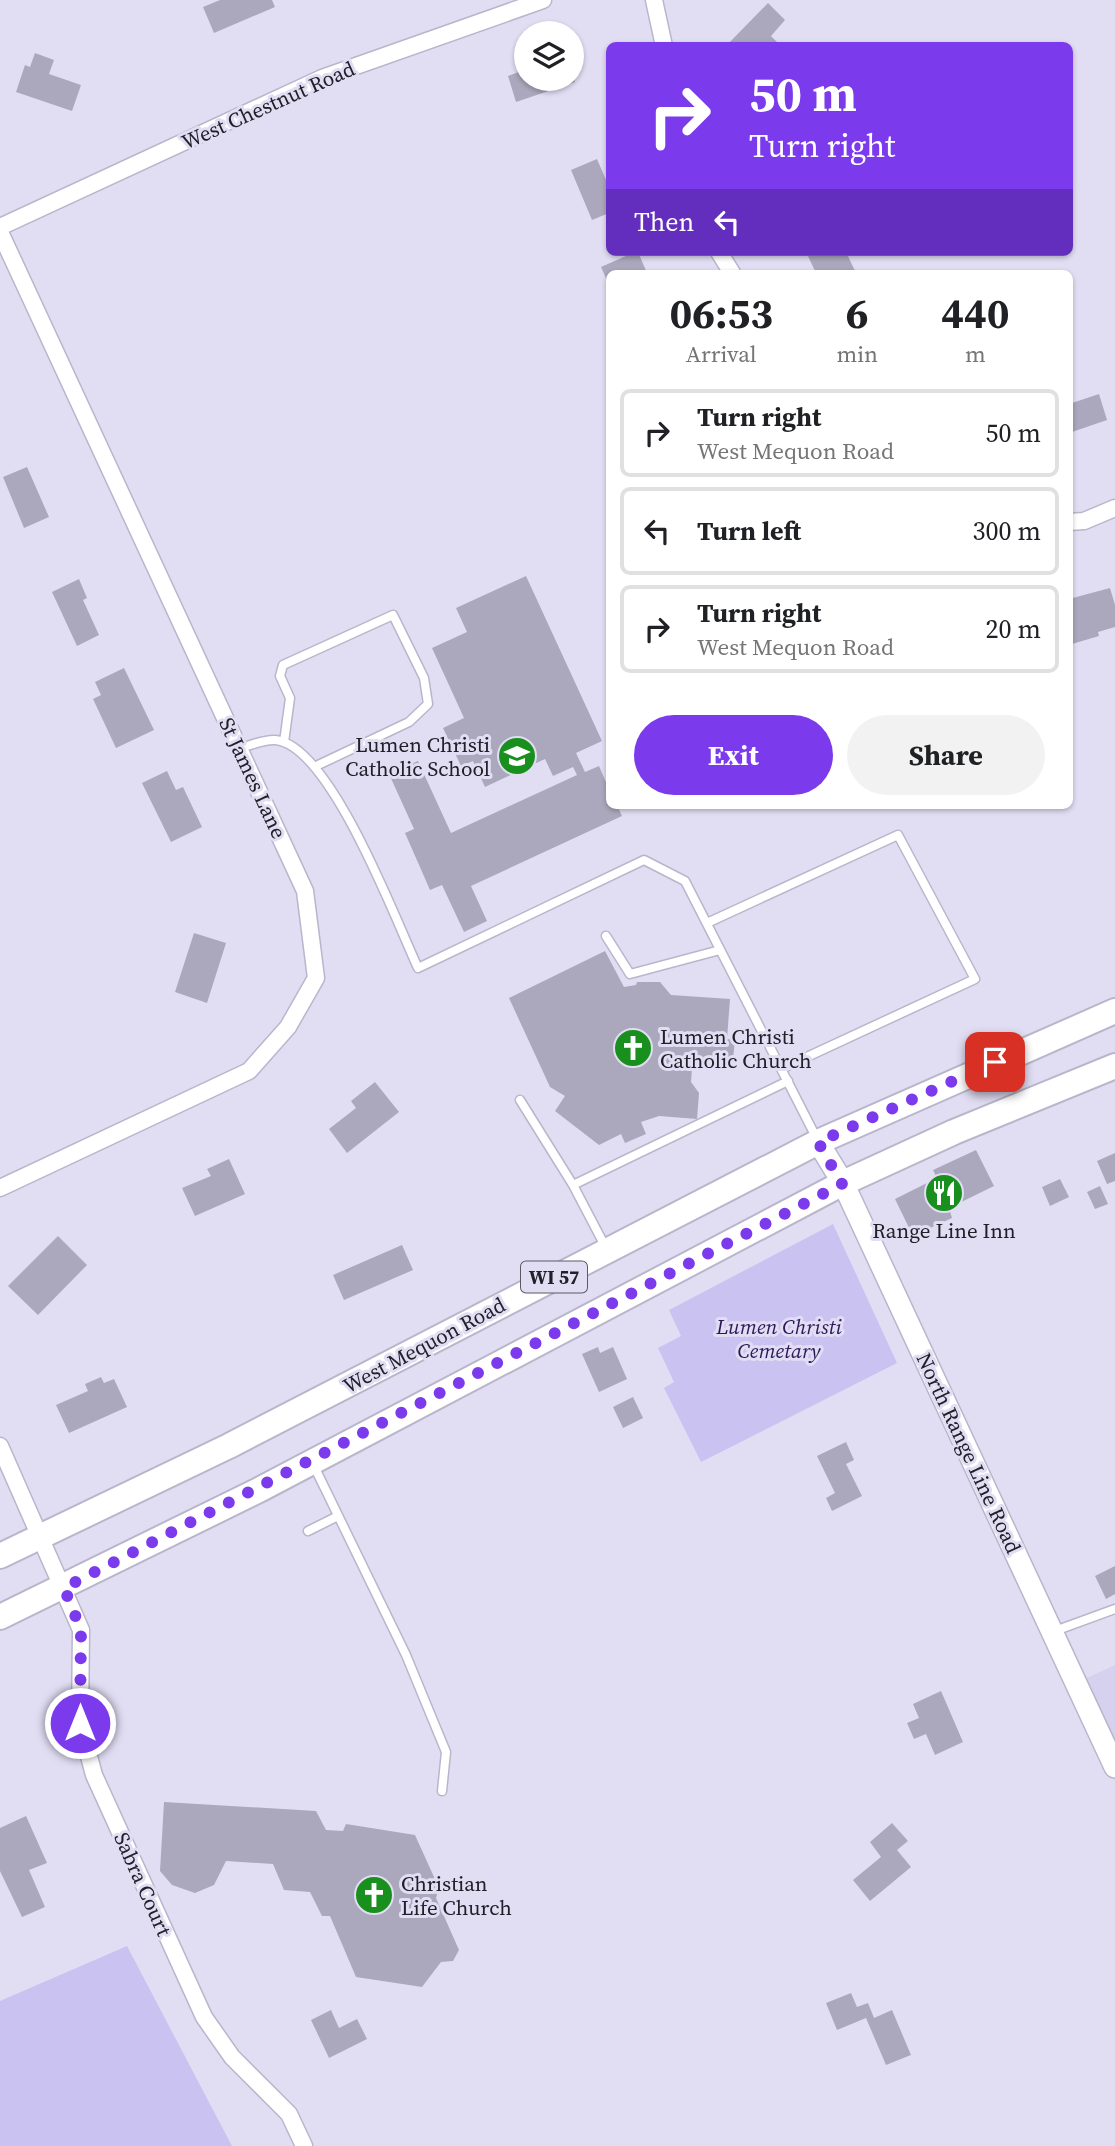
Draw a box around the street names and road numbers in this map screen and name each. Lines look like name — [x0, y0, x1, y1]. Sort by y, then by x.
street label: West Chestnut Road — [177, 54, 359, 156]
street label: St James Lane — [212, 713, 294, 843]
road number: WI 57 — [521, 1261, 587, 1292]
street label: West Mequon Road — [338, 1290, 510, 1400]
street label: North Range Line Road — [910, 1348, 1028, 1558]
street label: Sabra Court — [107, 1828, 179, 1941]

